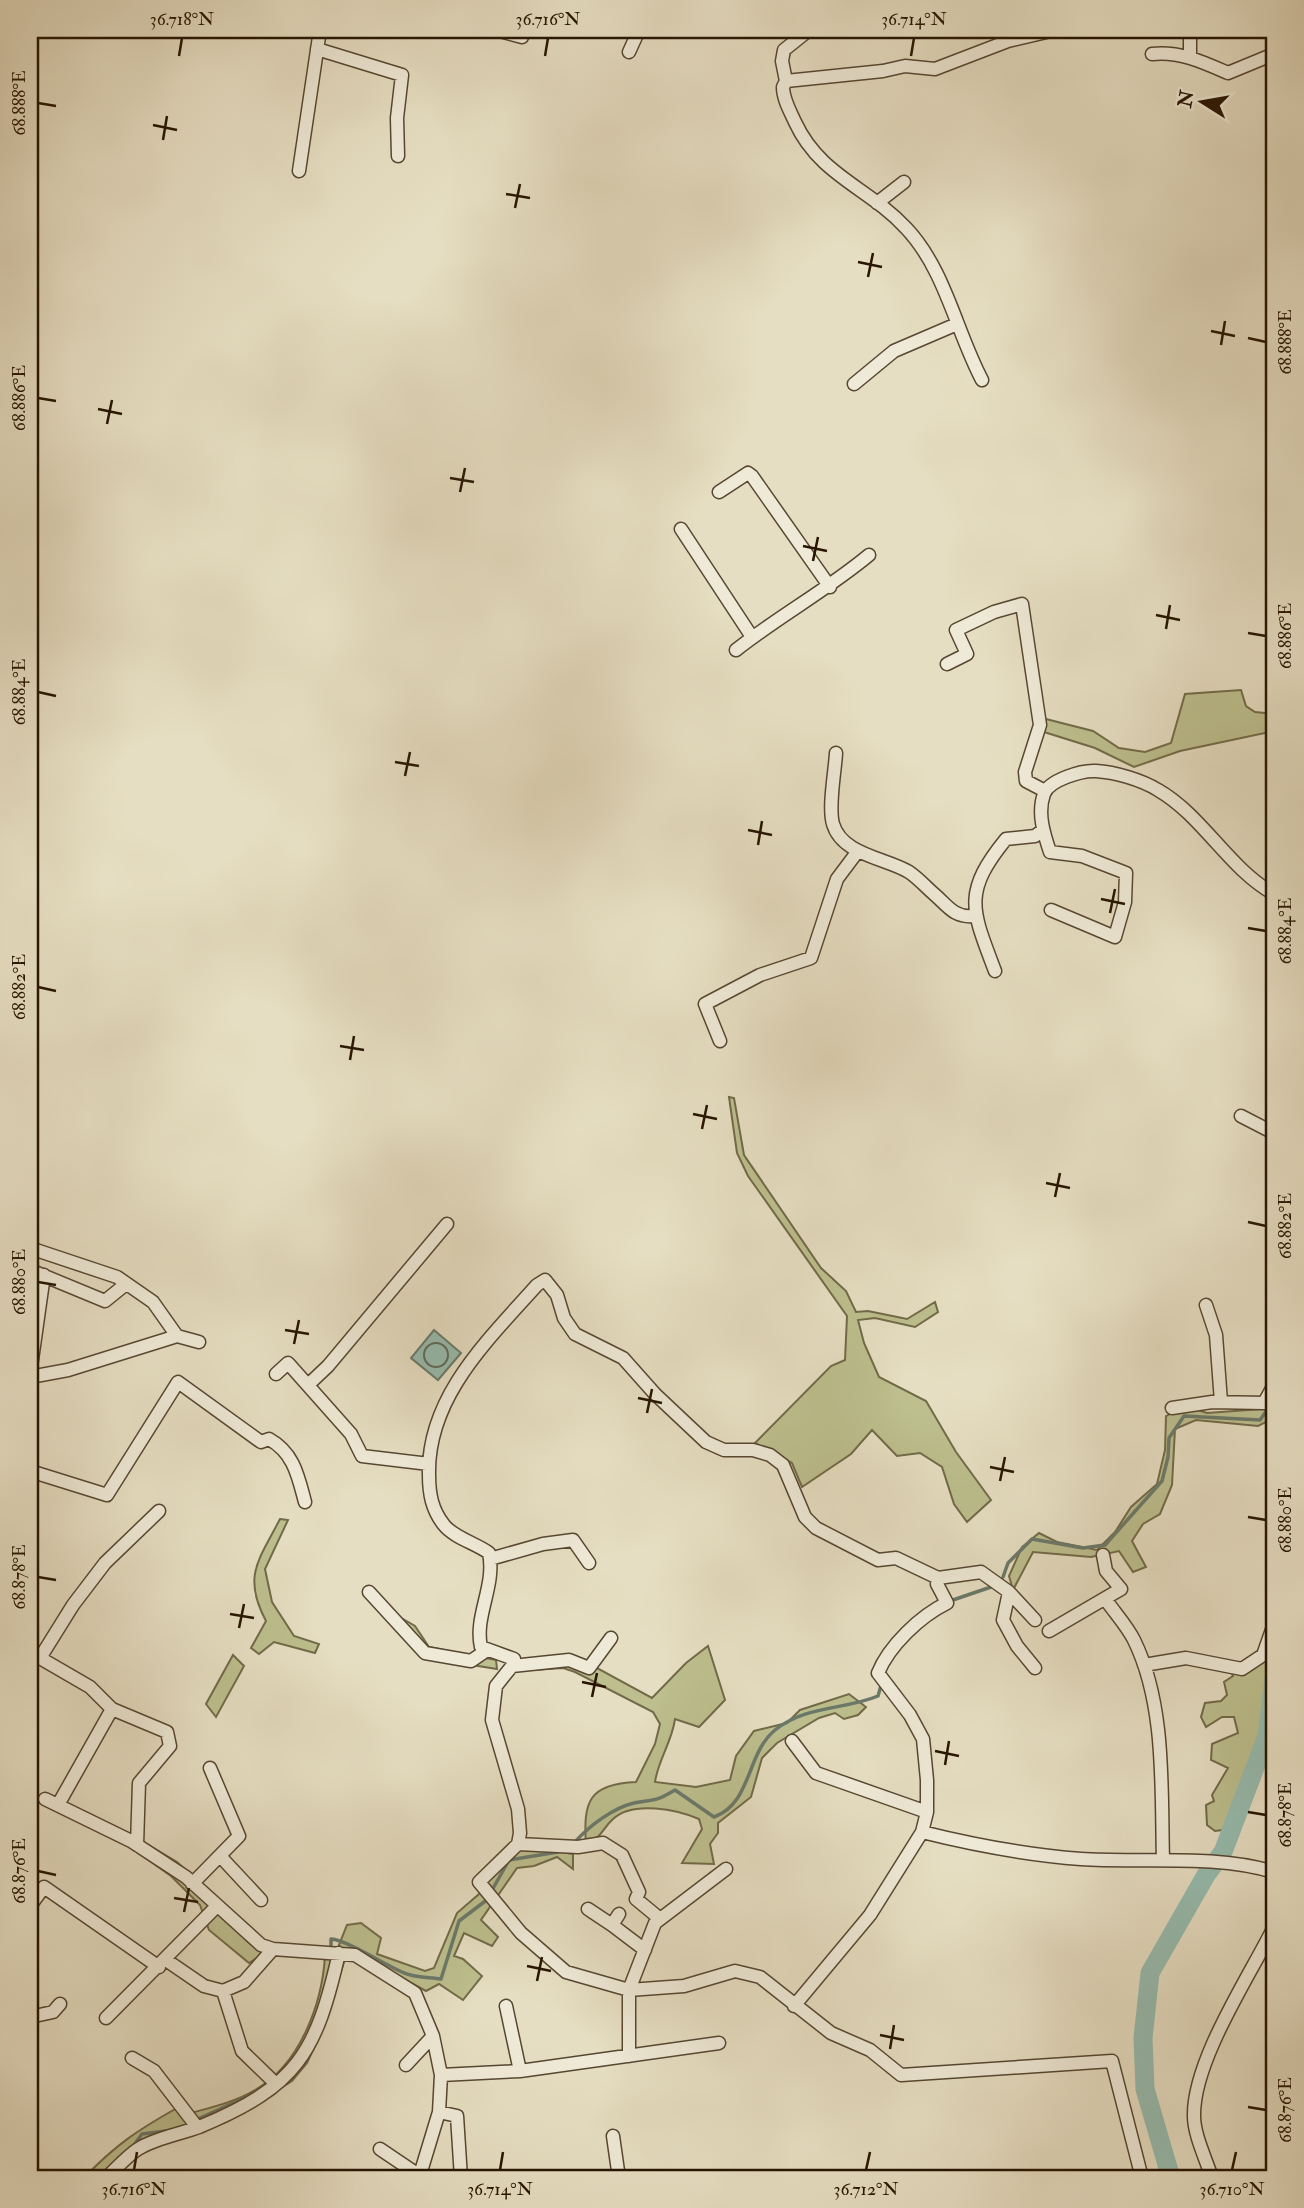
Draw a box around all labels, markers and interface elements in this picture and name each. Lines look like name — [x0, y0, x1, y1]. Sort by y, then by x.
text: 36.718°N — [150, 8, 214, 31]
text: 36.716°N — [516, 8, 580, 31]
text: 36.714°N — [881, 8, 947, 31]
north arrow — [1168, 66, 1238, 136]
text: 68.888°E — [8, 70, 31, 136]
text: N — [1173, 87, 1200, 111]
text: 68.888°E — [1274, 309, 1297, 375]
text: 68.886°E — [8, 365, 31, 431]
text: 68.886°E — [1274, 603, 1297, 669]
text: 68.884°E — [8, 659, 31, 725]
text: 68.884°E — [1274, 898, 1297, 964]
text: 68.882°E — [8, 954, 31, 1020]
text: 68.882°E — [1274, 1193, 1297, 1259]
text: 68.880°E — [8, 1249, 31, 1315]
text: 68.880°E — [1274, 1487, 1297, 1553]
text: 68.878°E — [8, 1544, 31, 1610]
text: 68.878°E — [1274, 1782, 1297, 1848]
text: 68.876°E — [8, 1838, 31, 1904]
text: 68.876°E — [1274, 2077, 1297, 2143]
text: 36.716°N — [102, 2178, 166, 2201]
text: 36.714°N — [467, 2178, 533, 2201]
text: 36.712°N — [833, 2178, 899, 2201]
text: 36.710°N — [1199, 2178, 1265, 2201]

